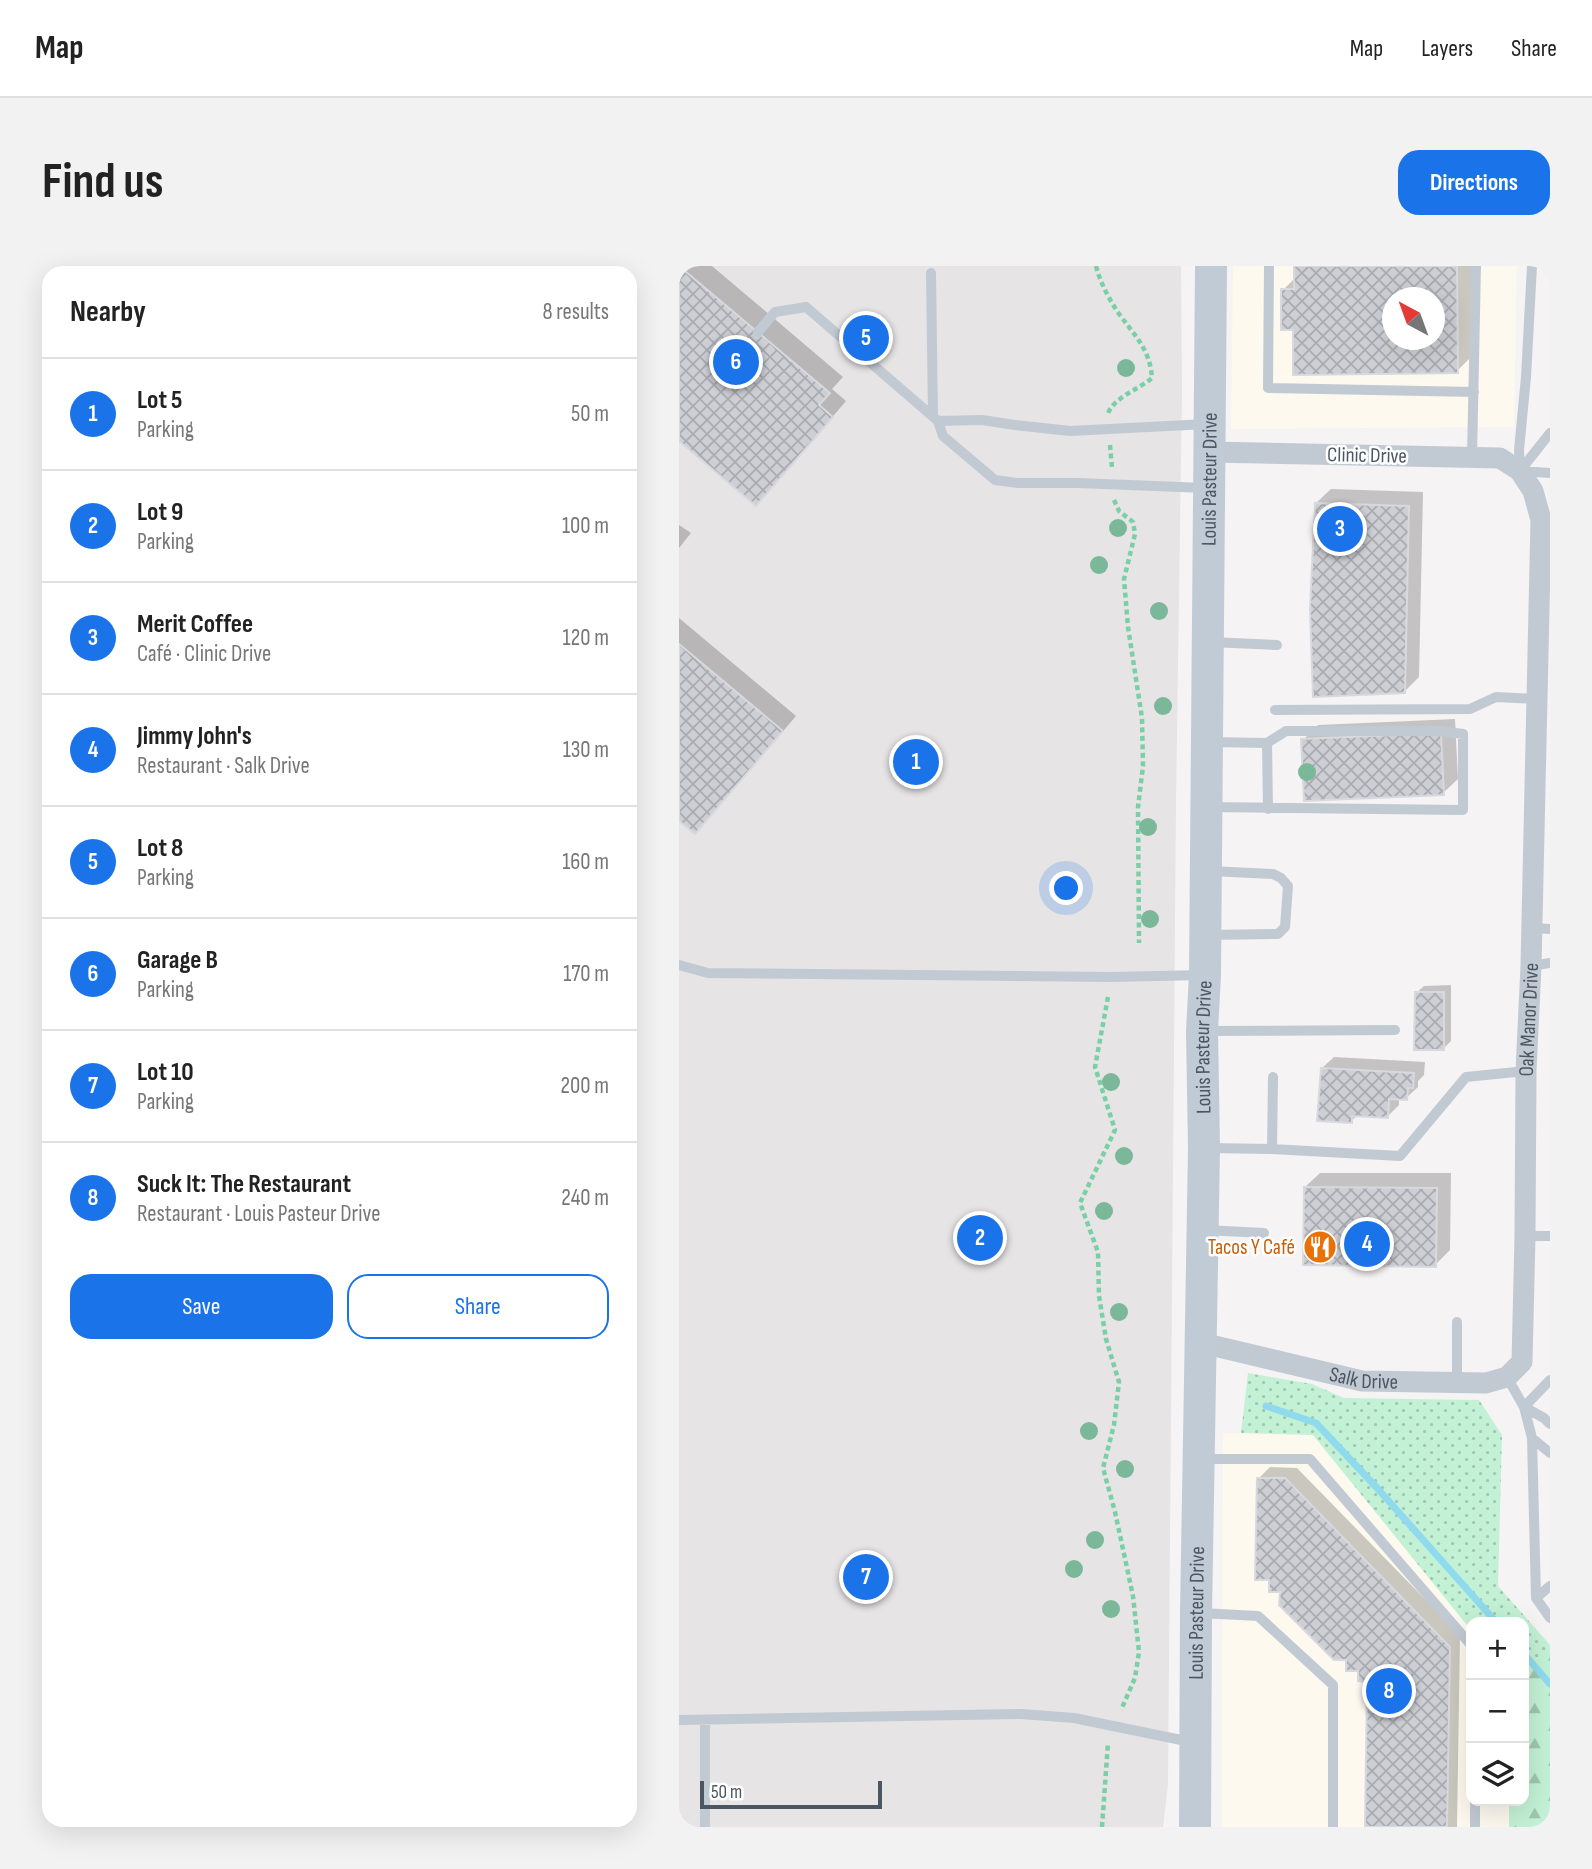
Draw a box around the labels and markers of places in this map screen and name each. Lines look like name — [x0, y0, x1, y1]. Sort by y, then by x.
pin: 5 — [843, 312, 889, 364]
pin: 6 — [713, 336, 759, 388]
pin: 3 — [1317, 503, 1363, 555]
pin: 1 — [893, 736, 939, 788]
pin: 2 — [957, 1212, 1003, 1264]
pin: 4 — [1344, 1218, 1390, 1270]
restaurant icon: Tacos Y Café — [1301, 1228, 1339, 1266]
place label: Tacos Y Café — [1208, 1235, 1295, 1260]
pin: 7 — [843, 1551, 889, 1603]
pin: 8 — [1366, 1665, 1412, 1717]

